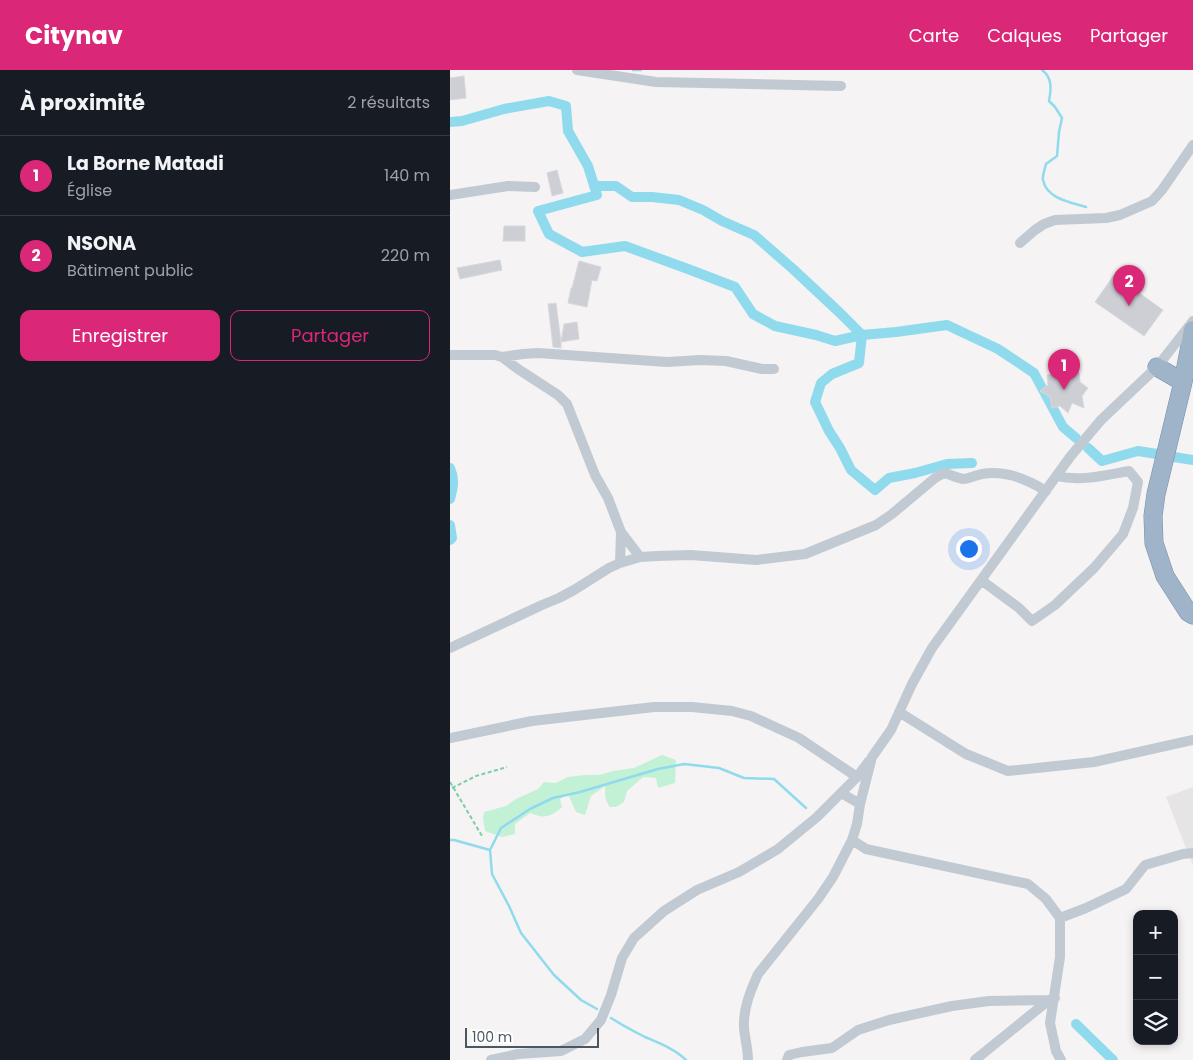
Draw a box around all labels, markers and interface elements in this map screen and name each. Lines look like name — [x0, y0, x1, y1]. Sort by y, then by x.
text: Citynav — [25, 19, 123, 52]
text: Carte — [909, 23, 959, 48]
text: Calques — [987, 23, 1062, 48]
text: Partager — [1090, 23, 1168, 48]
text: À proximité — [20, 88, 145, 117]
text: 2 résultats — [347, 91, 430, 114]
text: La Borne Matadi — [67, 150, 224, 177]
text: 1 — [33, 164, 39, 187]
text: 140 m — [384, 164, 430, 187]
text: Église — [67, 179, 112, 202]
text: NSONA — [67, 230, 136, 257]
text: 2 — [31, 244, 41, 267]
text: 220 m — [381, 244, 430, 267]
text: Bâtiment public — [67, 259, 194, 282]
pin: 2 — [1113, 265, 1145, 306]
button: Enregistrer — [20, 310, 220, 361]
button: Partager — [230, 310, 430, 361]
pin: 1 — [1048, 349, 1080, 390]
your location — [956, 536, 982, 562]
map controls — [1133, 910, 1178, 1045]
button: + — [1133, 910, 1178, 955]
button: − — [1133, 955, 1178, 1000]
button: layers — [1133, 1000, 1178, 1045]
scale bar — [465, 1025, 599, 1048]
text: 100 m — [472, 1027, 512, 1047]

